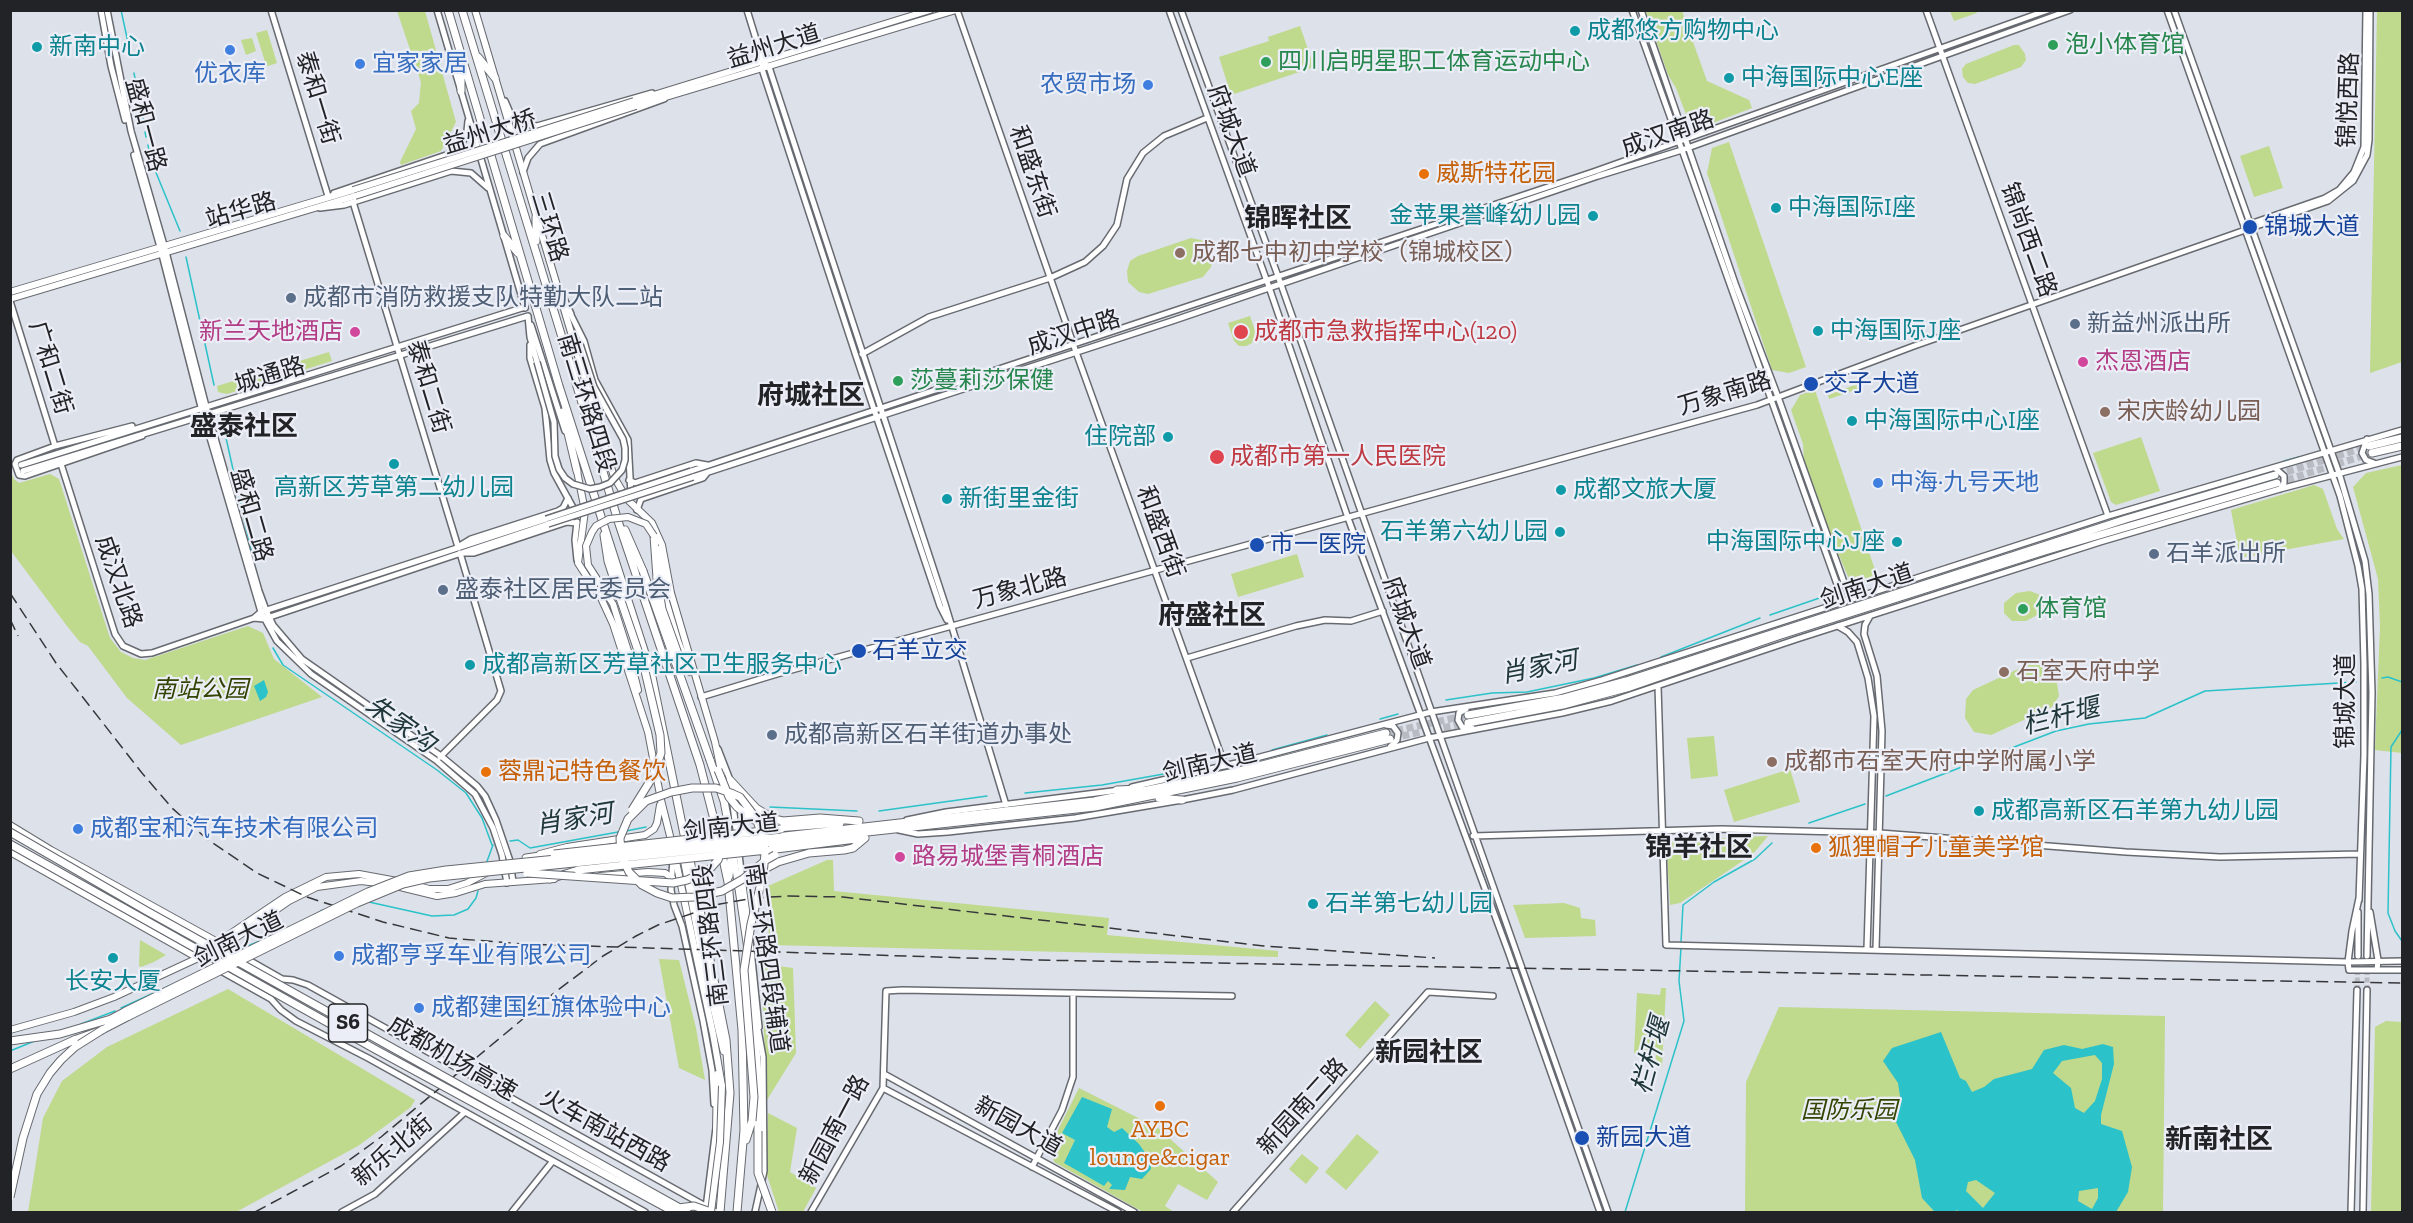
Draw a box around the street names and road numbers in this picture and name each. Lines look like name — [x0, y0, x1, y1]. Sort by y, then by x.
street label: 益州大道 — [724, 19, 824, 75]
street label: 泰和一街 — [289, 48, 345, 148]
street label: 锦悦西路 — [2333, 52, 2365, 148]
street label: 盛和一路 — [119, 75, 171, 175]
street label: 府城大道 — [1201, 81, 1261, 181]
street label: 益州大桥 — [440, 105, 540, 161]
street label: 成汉南路 — [1618, 105, 1718, 163]
street label: 和盛东街 — [1003, 122, 1061, 222]
street label: 锦尚西二路 — [1994, 179, 2062, 301]
street label: 站华路 — [202, 187, 280, 235]
street label: 三环路 — [525, 188, 573, 266]
street label: 成汉中路 — [1024, 304, 1124, 362]
street label: 广和二街 — [22, 318, 78, 418]
street label: 南三环路四段 — [551, 330, 621, 476]
street label: 泰和二街 — [400, 337, 456, 437]
street label: 城通路 — [231, 352, 309, 400]
street label: 万象南路 — [1675, 366, 1775, 422]
street label: 盛和二路 — [224, 465, 278, 565]
street label: 和盛西街 — [1130, 482, 1190, 582]
street label: 成汉北路 — [89, 532, 147, 632]
street label: 剑南大道 — [1817, 558, 1917, 616]
street label: 万象北路 — [970, 563, 1070, 615]
street label: 府城大道 — [1376, 573, 1436, 673]
street label: 锦城大道 — [2332, 653, 2360, 749]
street label: 剑南大道 — [1160, 739, 1260, 789]
street label: 剑南大道 — [682, 809, 780, 847]
street label: 南三环路四段辅道 — [738, 861, 794, 1055]
street label: 南三环路四段 — [689, 862, 735, 1008]
street label: 剑南大道 — [190, 906, 288, 974]
road number: S6 — [328, 1004, 368, 1042]
street label: 成都机场高速 — [382, 1011, 522, 1107]
street label: 新园南二路 — [1252, 1053, 1354, 1161]
street label: 新园南一路 — [794, 1070, 876, 1190]
street label: 火车南站西路 — [535, 1083, 675, 1179]
street label: 新园大道 — [969, 1091, 1067, 1163]
street label: 新乐北街 — [347, 1109, 439, 1193]

